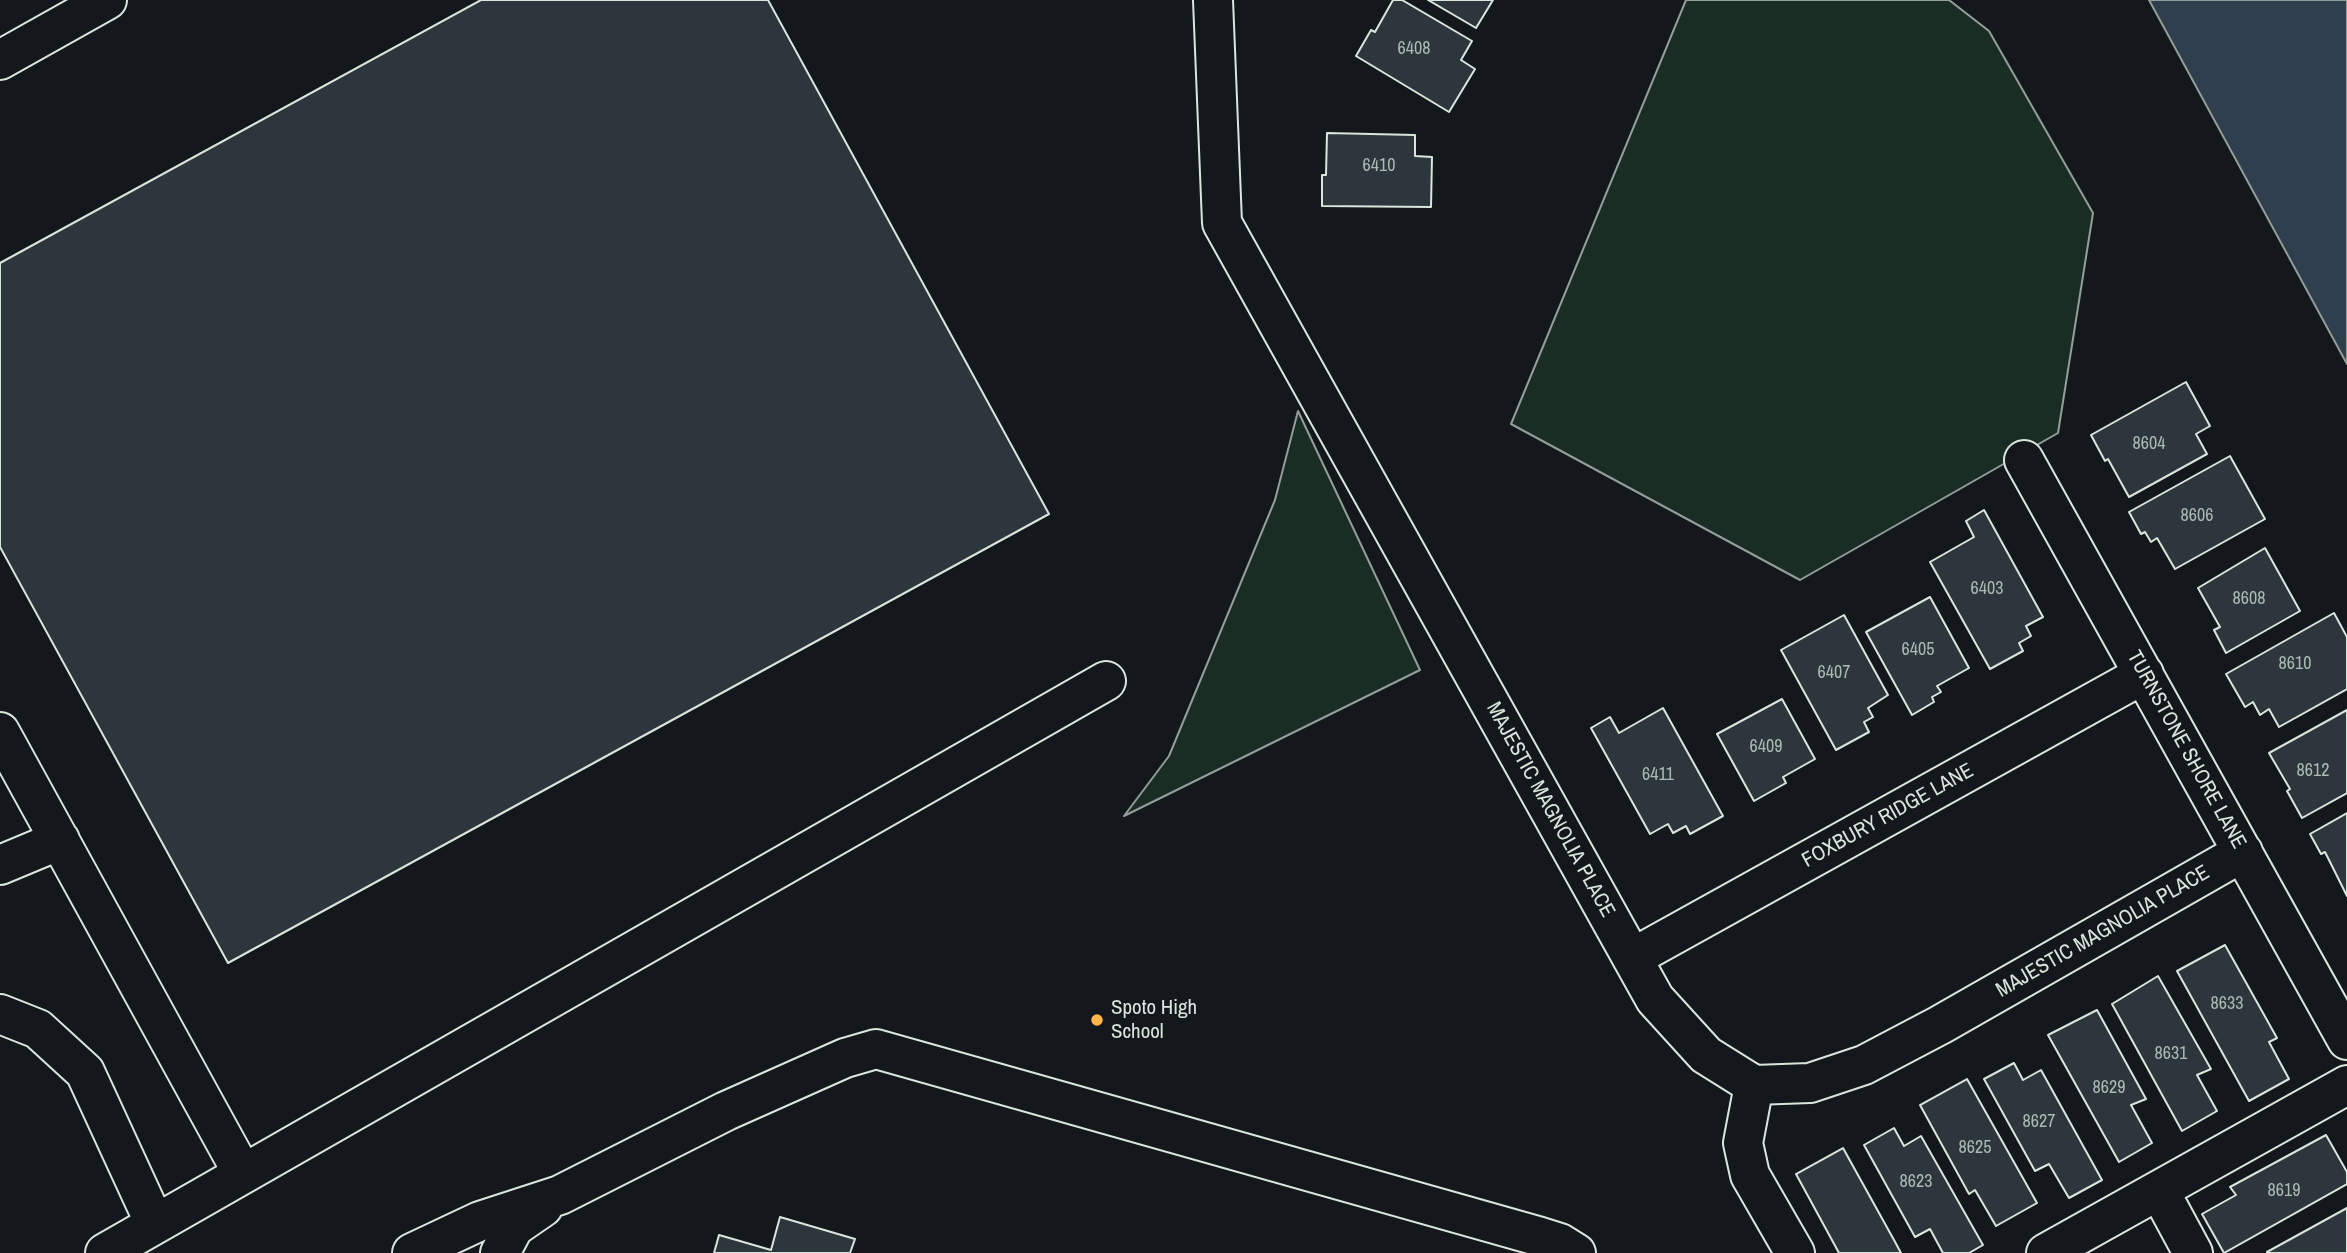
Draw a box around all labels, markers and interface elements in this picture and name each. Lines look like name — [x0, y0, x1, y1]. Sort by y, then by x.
house number: 6408 — [1398, 38, 1430, 60]
house number: 6410 — [1363, 155, 1395, 177]
house number: 8604 — [2133, 433, 2165, 455]
house number: 8606 — [2181, 505, 2213, 527]
house number: 6403 — [1971, 578, 2003, 600]
house number: 8608 — [2233, 588, 2265, 610]
house number: 6405 — [1902, 639, 1934, 661]
street label: TURNSTONE SHORE LANE — [2121, 647, 2251, 853]
house number: 8610 — [2279, 653, 2311, 675]
house number: 6407 — [1818, 662, 1850, 684]
street label: MAJESTIC MAGNOLIA PLACE — [1480, 698, 1620, 922]
house number: 6409 — [1750, 736, 1782, 758]
street label: FOXBURY RIDGE LANE — [1798, 758, 1978, 874]
house number: 8612 — [2297, 760, 2329, 782]
house number: 6411 — [1642, 764, 1674, 786]
street label: MAJESTIC MAGNOLIA PLACE — [1992, 861, 2214, 1003]
house number: 8633 — [2211, 993, 2243, 1015]
place label: Spoto High School — [1111, 995, 1197, 1045]
marker: Spoto High School — [1089, 1012, 1105, 1028]
house number: 8631 — [2155, 1043, 2187, 1065]
house number: 8629 — [2093, 1077, 2125, 1099]
house number: 8627 — [2023, 1111, 2055, 1133]
house number: 8625 — [1959, 1137, 1991, 1159]
house number: 8623 — [1900, 1171, 1932, 1193]
house number: 8619 — [2268, 1180, 2300, 1202]

